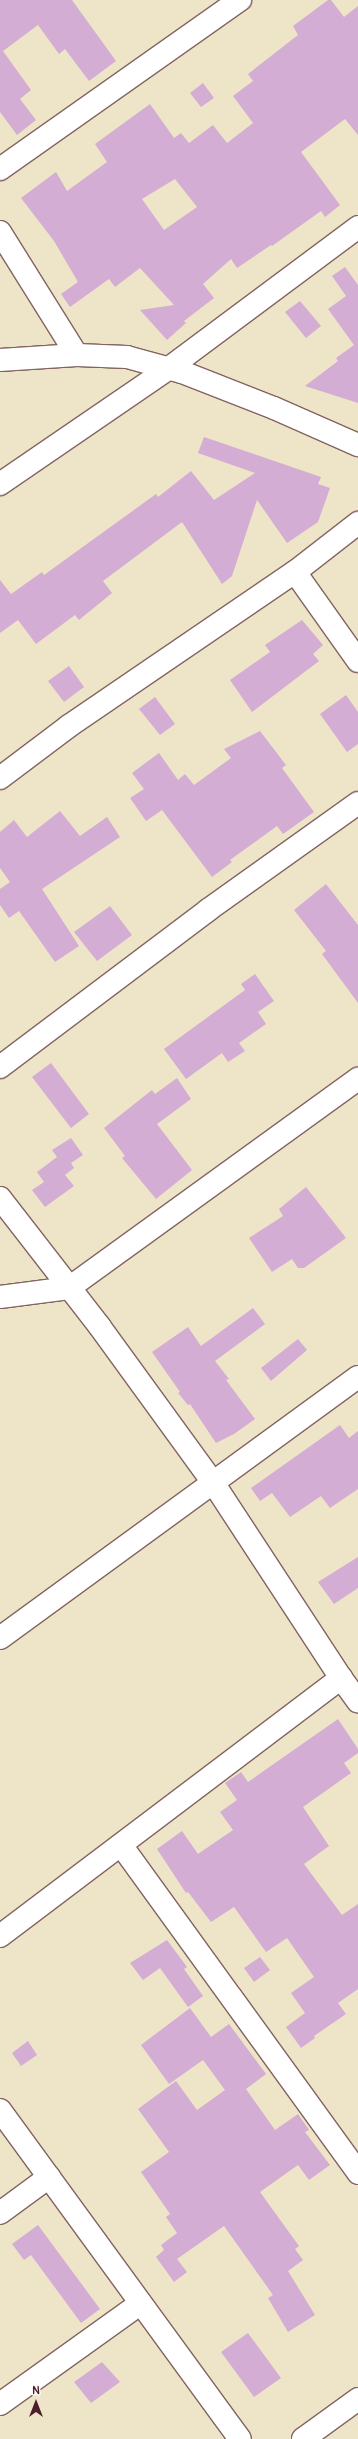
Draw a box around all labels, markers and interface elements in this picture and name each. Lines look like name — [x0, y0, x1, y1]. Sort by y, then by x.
north arrow — [16, 2383, 56, 2423]
text: N — [32, 2384, 40, 2397]

